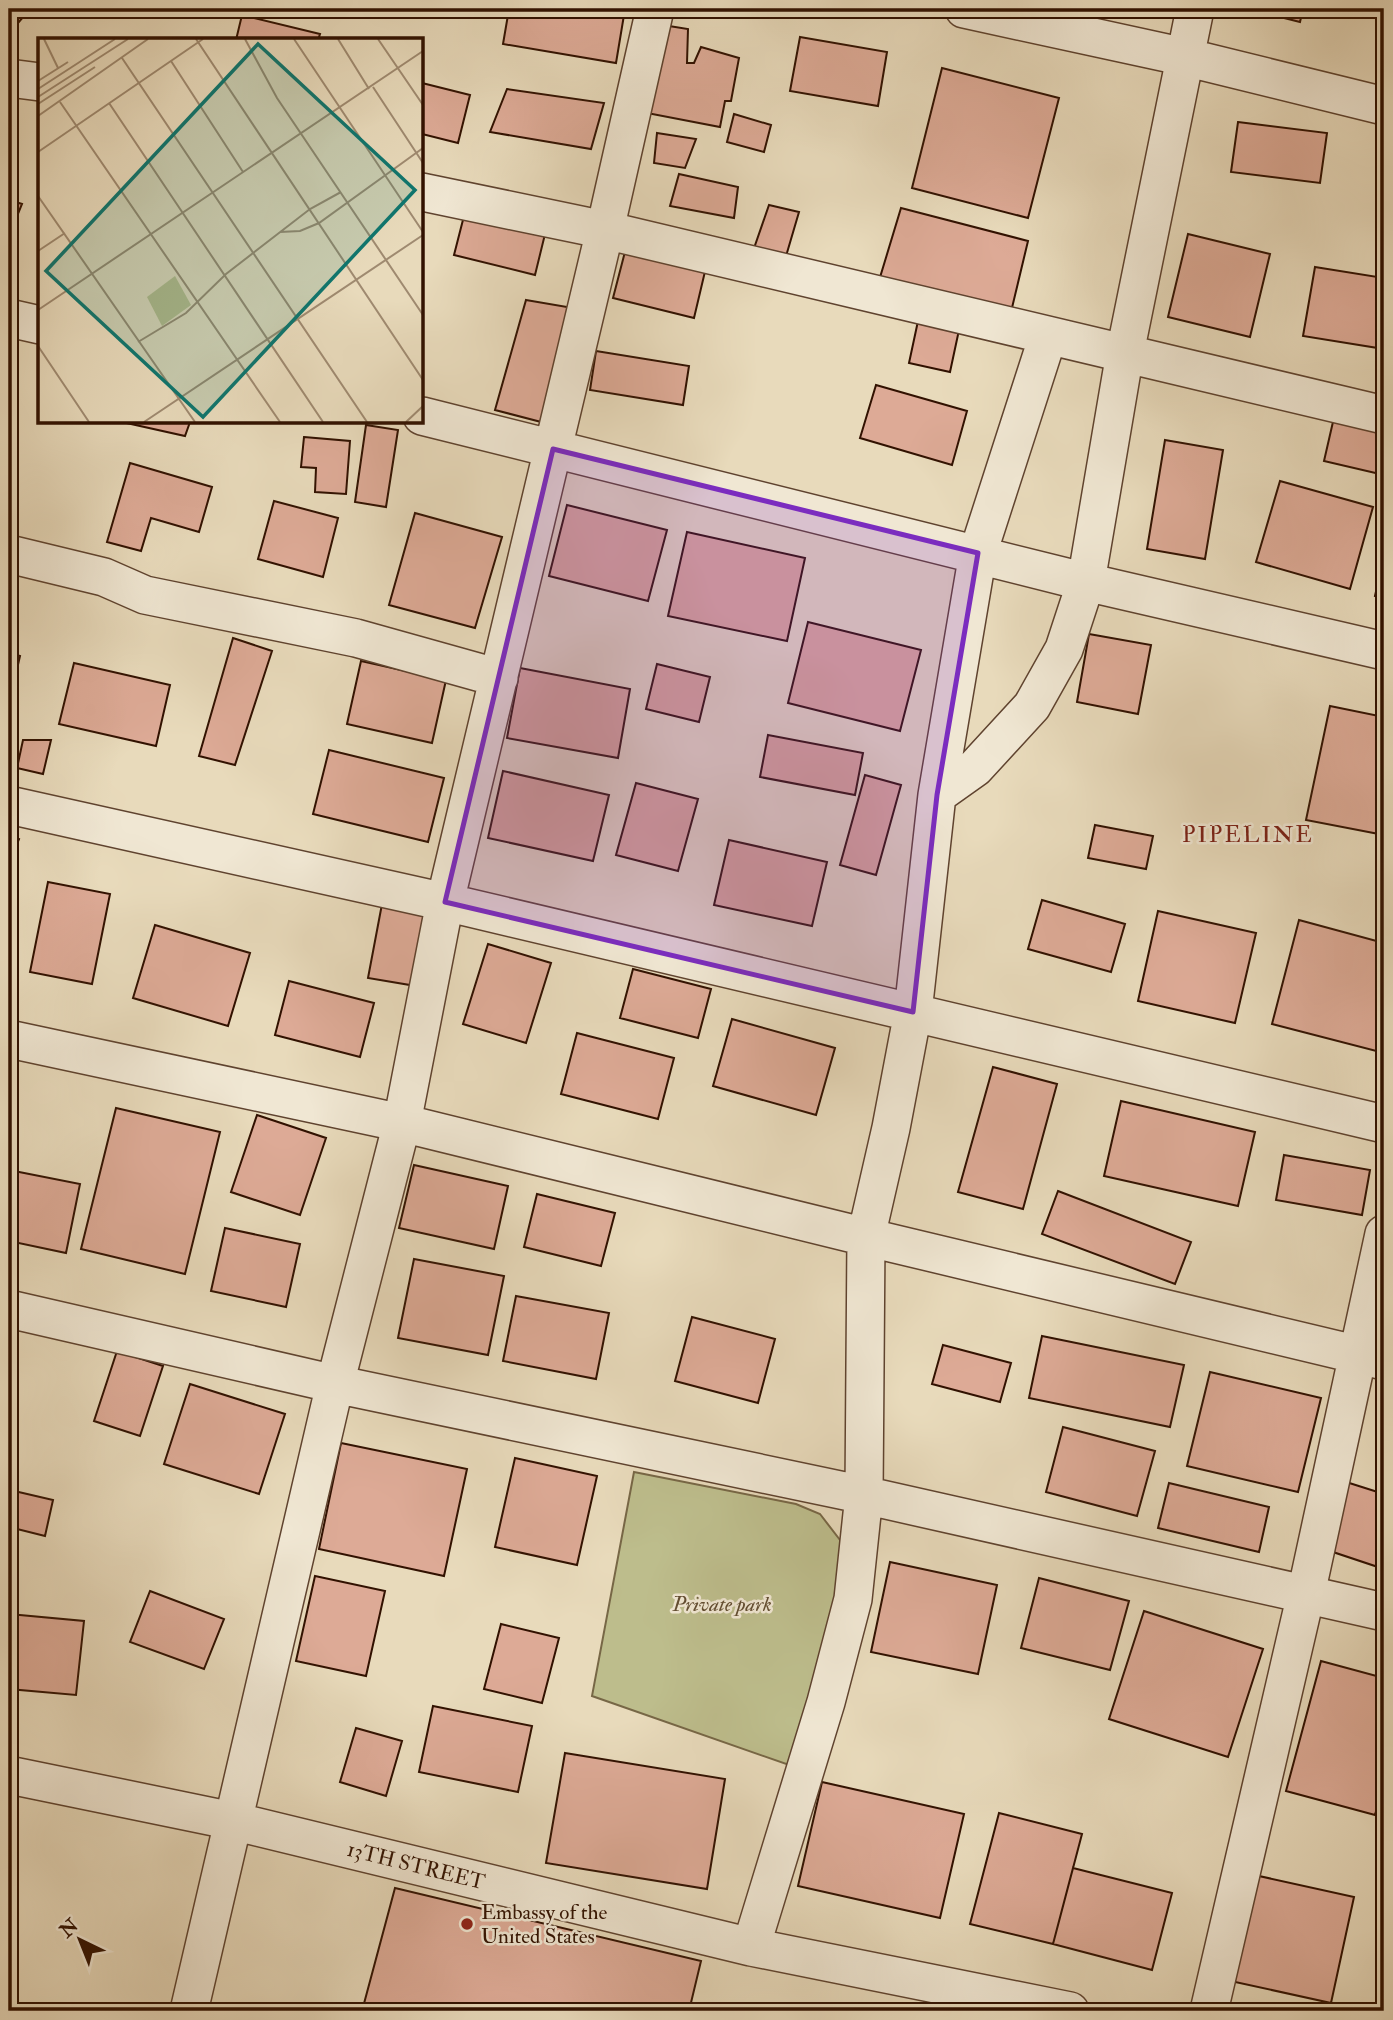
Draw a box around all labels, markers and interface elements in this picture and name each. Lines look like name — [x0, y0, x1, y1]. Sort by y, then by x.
inset map — [38, 38, 424, 424]
district label: PIPELINE — [1182, 820, 1314, 849]
park label: Private park — [671, 1591, 772, 1618]
street label: 13TH STREET — [344, 1836, 488, 1896]
place label: Embassy of the United States — [481, 1899, 607, 1950]
north arrow — [46, 1904, 116, 1974]
text: N — [54, 1913, 84, 1944]
marker: Embassy of the United States — [459, 1916, 475, 1932]

